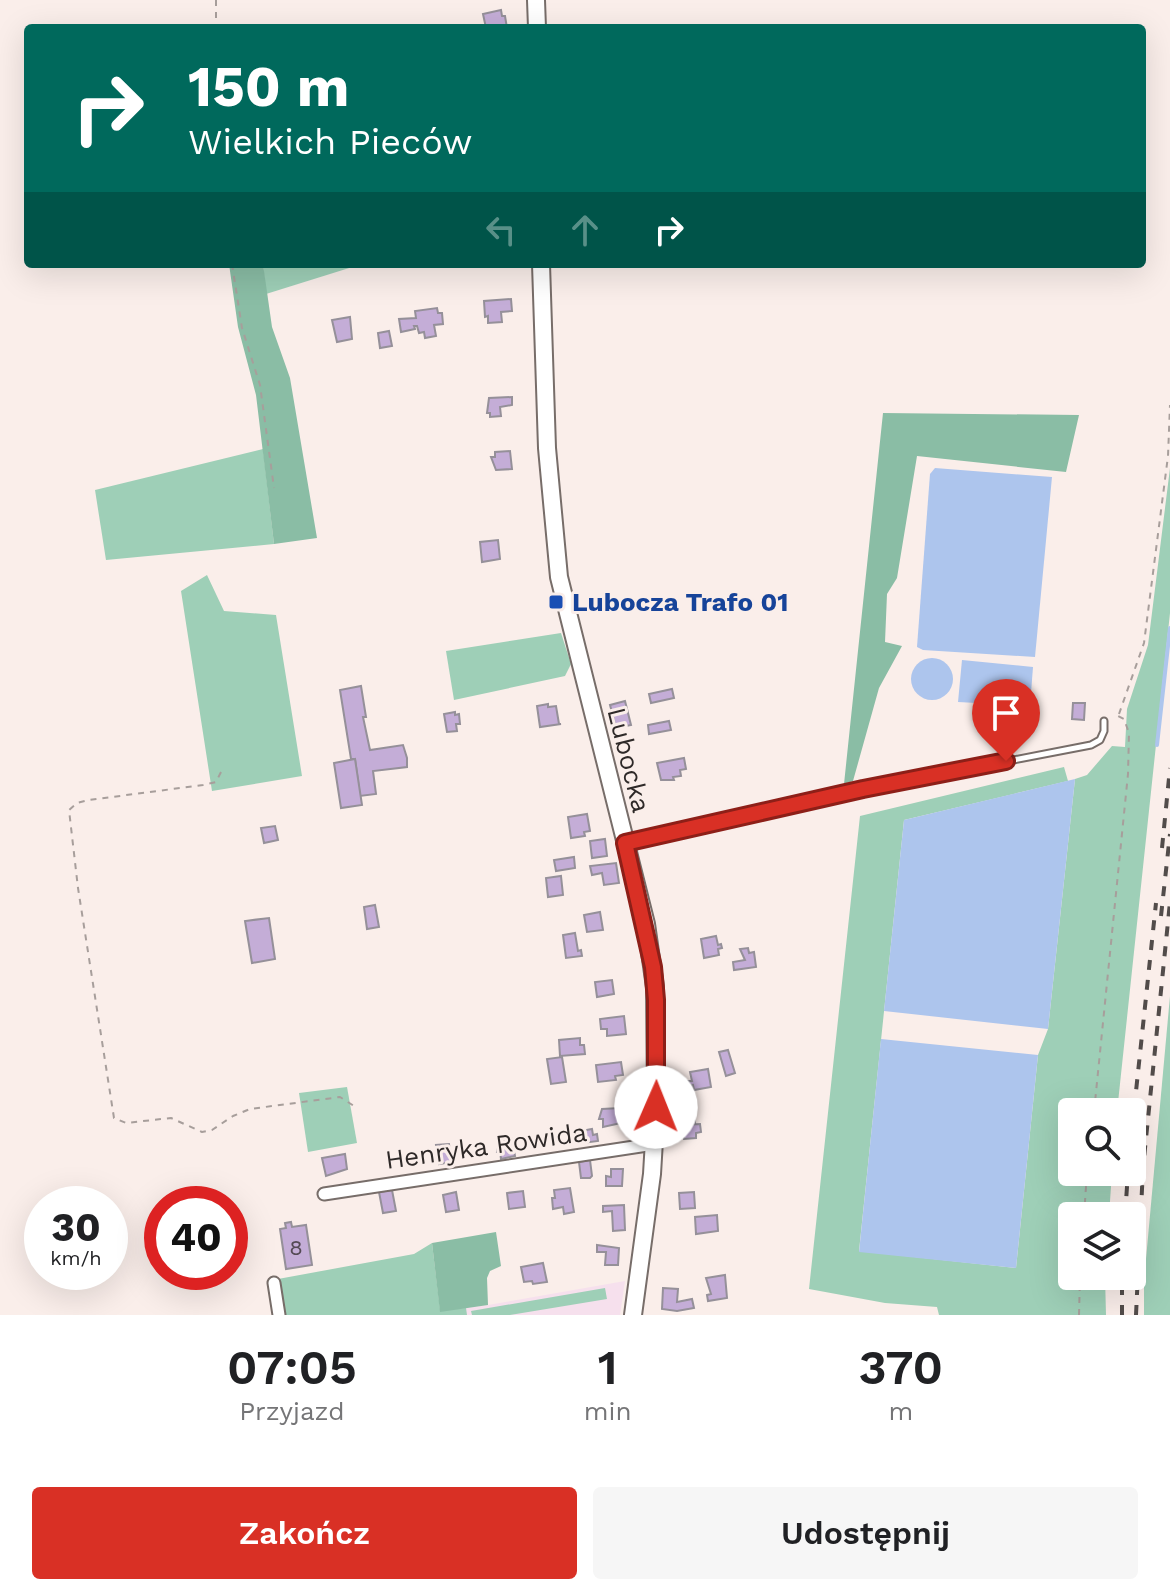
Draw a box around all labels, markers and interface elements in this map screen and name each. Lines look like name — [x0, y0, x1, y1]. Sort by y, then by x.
text: 150 m — [188, 54, 350, 120]
icon: right — [56, 56, 160, 160]
text: Wielkich Pieców — [188, 121, 472, 163]
icon: left — [479, 208, 523, 252]
icon: ahead — [563, 208, 607, 252]
icon: right — [647, 208, 691, 252]
place label: Lubocza Trafo 01 — [572, 587, 788, 617]
marker: Lubocza Trafo 01 — [547, 593, 565, 611]
pin — [972, 679, 1040, 761]
icon: arrive — [984, 691, 1028, 735]
street label: Lubocka — [602, 704, 657, 816]
position arrow — [614, 1065, 698, 1149]
map controls — [1058, 1098, 1146, 1290]
button: search — [1058, 1098, 1146, 1186]
street label: Henryka Rowida — [383, 1117, 589, 1175]
speed limit sign: 40 — [144, 1186, 248, 1290]
button: layers — [1058, 1202, 1146, 1290]
text: 30 — [51, 1204, 101, 1251]
house number: 8 — [289, 1235, 303, 1260]
text: km/h — [50, 1246, 102, 1270]
text: 07:05 — [227, 1339, 357, 1396]
text: 1 — [598, 1339, 618, 1396]
text: 370 — [859, 1339, 943, 1396]
text: Przyjazd — [239, 1396, 345, 1426]
text: min — [584, 1396, 632, 1426]
text: m — [888, 1396, 913, 1426]
button: Zakończ — [32, 1487, 577, 1579]
button: Udostępnij — [593, 1487, 1138, 1579]

